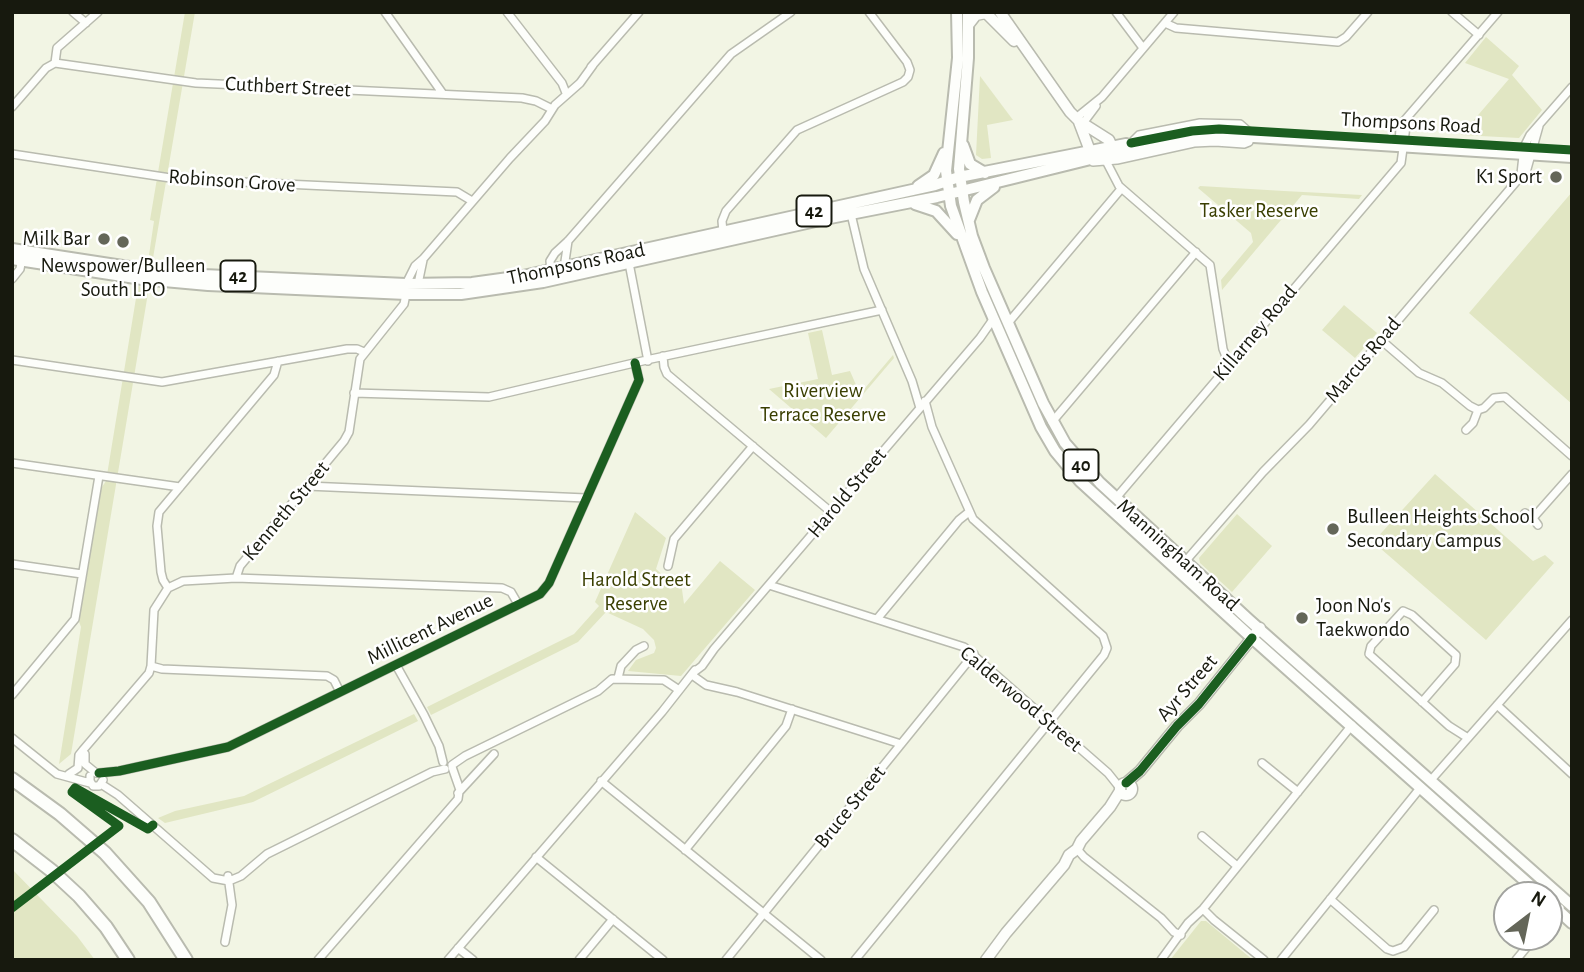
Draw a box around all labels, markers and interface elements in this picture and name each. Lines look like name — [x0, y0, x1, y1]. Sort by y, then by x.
street label: Cuthbert Street — [225, 71, 351, 103]
street label: Thompsons Road — [1340, 107, 1482, 139]
street label: Robinson Grove — [168, 164, 296, 198]
place label: K1 Sport — [1476, 164, 1542, 190]
marker: K1 Sport — [1548, 169, 1564, 185]
road number: 42 — [796, 196, 832, 226]
park label: Tasker Reserve — [1200, 198, 1318, 224]
place label: Milk Bar — [23, 226, 90, 252]
marker: Milk Bar — [96, 231, 112, 247]
marker: Newspower/Bulleen South LPO — [115, 234, 131, 250]
street label: Thompsons Road — [505, 237, 647, 291]
place label: Newspower/Bulleen South LPO — [40, 253, 206, 303]
road number: 42 — [220, 260, 256, 292]
street label: Killarney Road — [1207, 280, 1303, 386]
street label: Marcus Road — [1320, 312, 1406, 408]
park label: Riverview Terrace Reserve — [760, 378, 886, 428]
street label: Harold Street — [802, 443, 892, 543]
road number: 40 — [1064, 450, 1098, 480]
street label: Kenneth Street — [237, 456, 335, 566]
street label: Manningham Road — [1112, 493, 1244, 617]
place label: Bulleen Heights School Secondary Campus — [1347, 504, 1535, 554]
marker: Bulleen Heights School Secondary Campus — [1325, 521, 1341, 537]
park label: Harold Street Reserve — [581, 567, 691, 617]
street label: Millicent Avenue — [363, 588, 497, 670]
place label: Joon No's Taekwondo — [1316, 593, 1410, 643]
marker: Joon No's Taekwondo — [1294, 610, 1310, 626]
street label: Calderwood Street — [955, 641, 1087, 757]
street label: Ayr Street — [1151, 649, 1223, 727]
street label: Bruce Street — [809, 761, 891, 853]
north arrow — [1493, 881, 1563, 951]
text: N — [1528, 888, 1549, 911]

